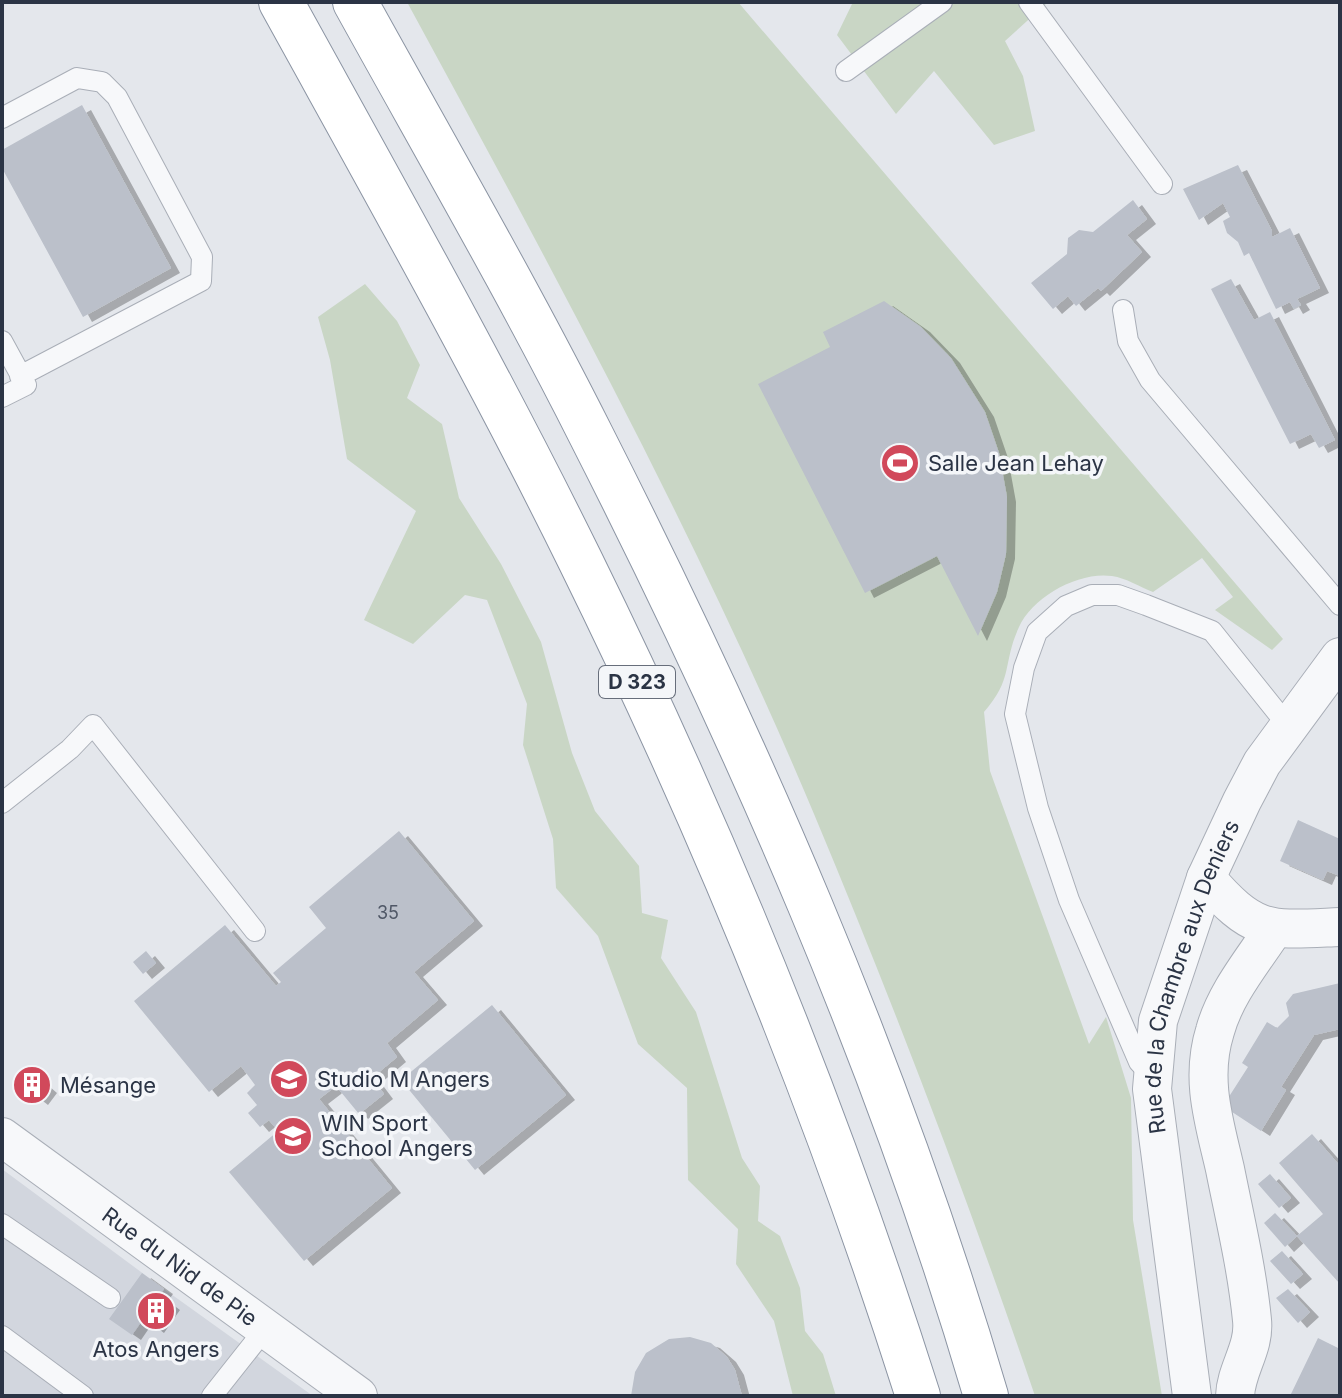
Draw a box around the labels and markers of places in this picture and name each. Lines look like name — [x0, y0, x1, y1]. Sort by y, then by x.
sports icon: Salle Jean Lehay — [879, 442, 921, 484]
place label: Salle Jean Lehay — [928, 450, 1104, 476]
school or university icon: Studio M Angers — [268, 1058, 310, 1100]
building icon: Mésange — [11, 1064, 53, 1106]
place label: Studio M Angers — [317, 1066, 490, 1092]
place label: Mésange — [60, 1072, 156, 1098]
place label: WIN Sport School Angers — [321, 1110, 473, 1161]
school or university icon: WIN Sport School Angers — [272, 1115, 314, 1157]
building icon: Atos Angers — [135, 1290, 177, 1332]
place label: Atos Angers — [92, 1336, 220, 1362]

